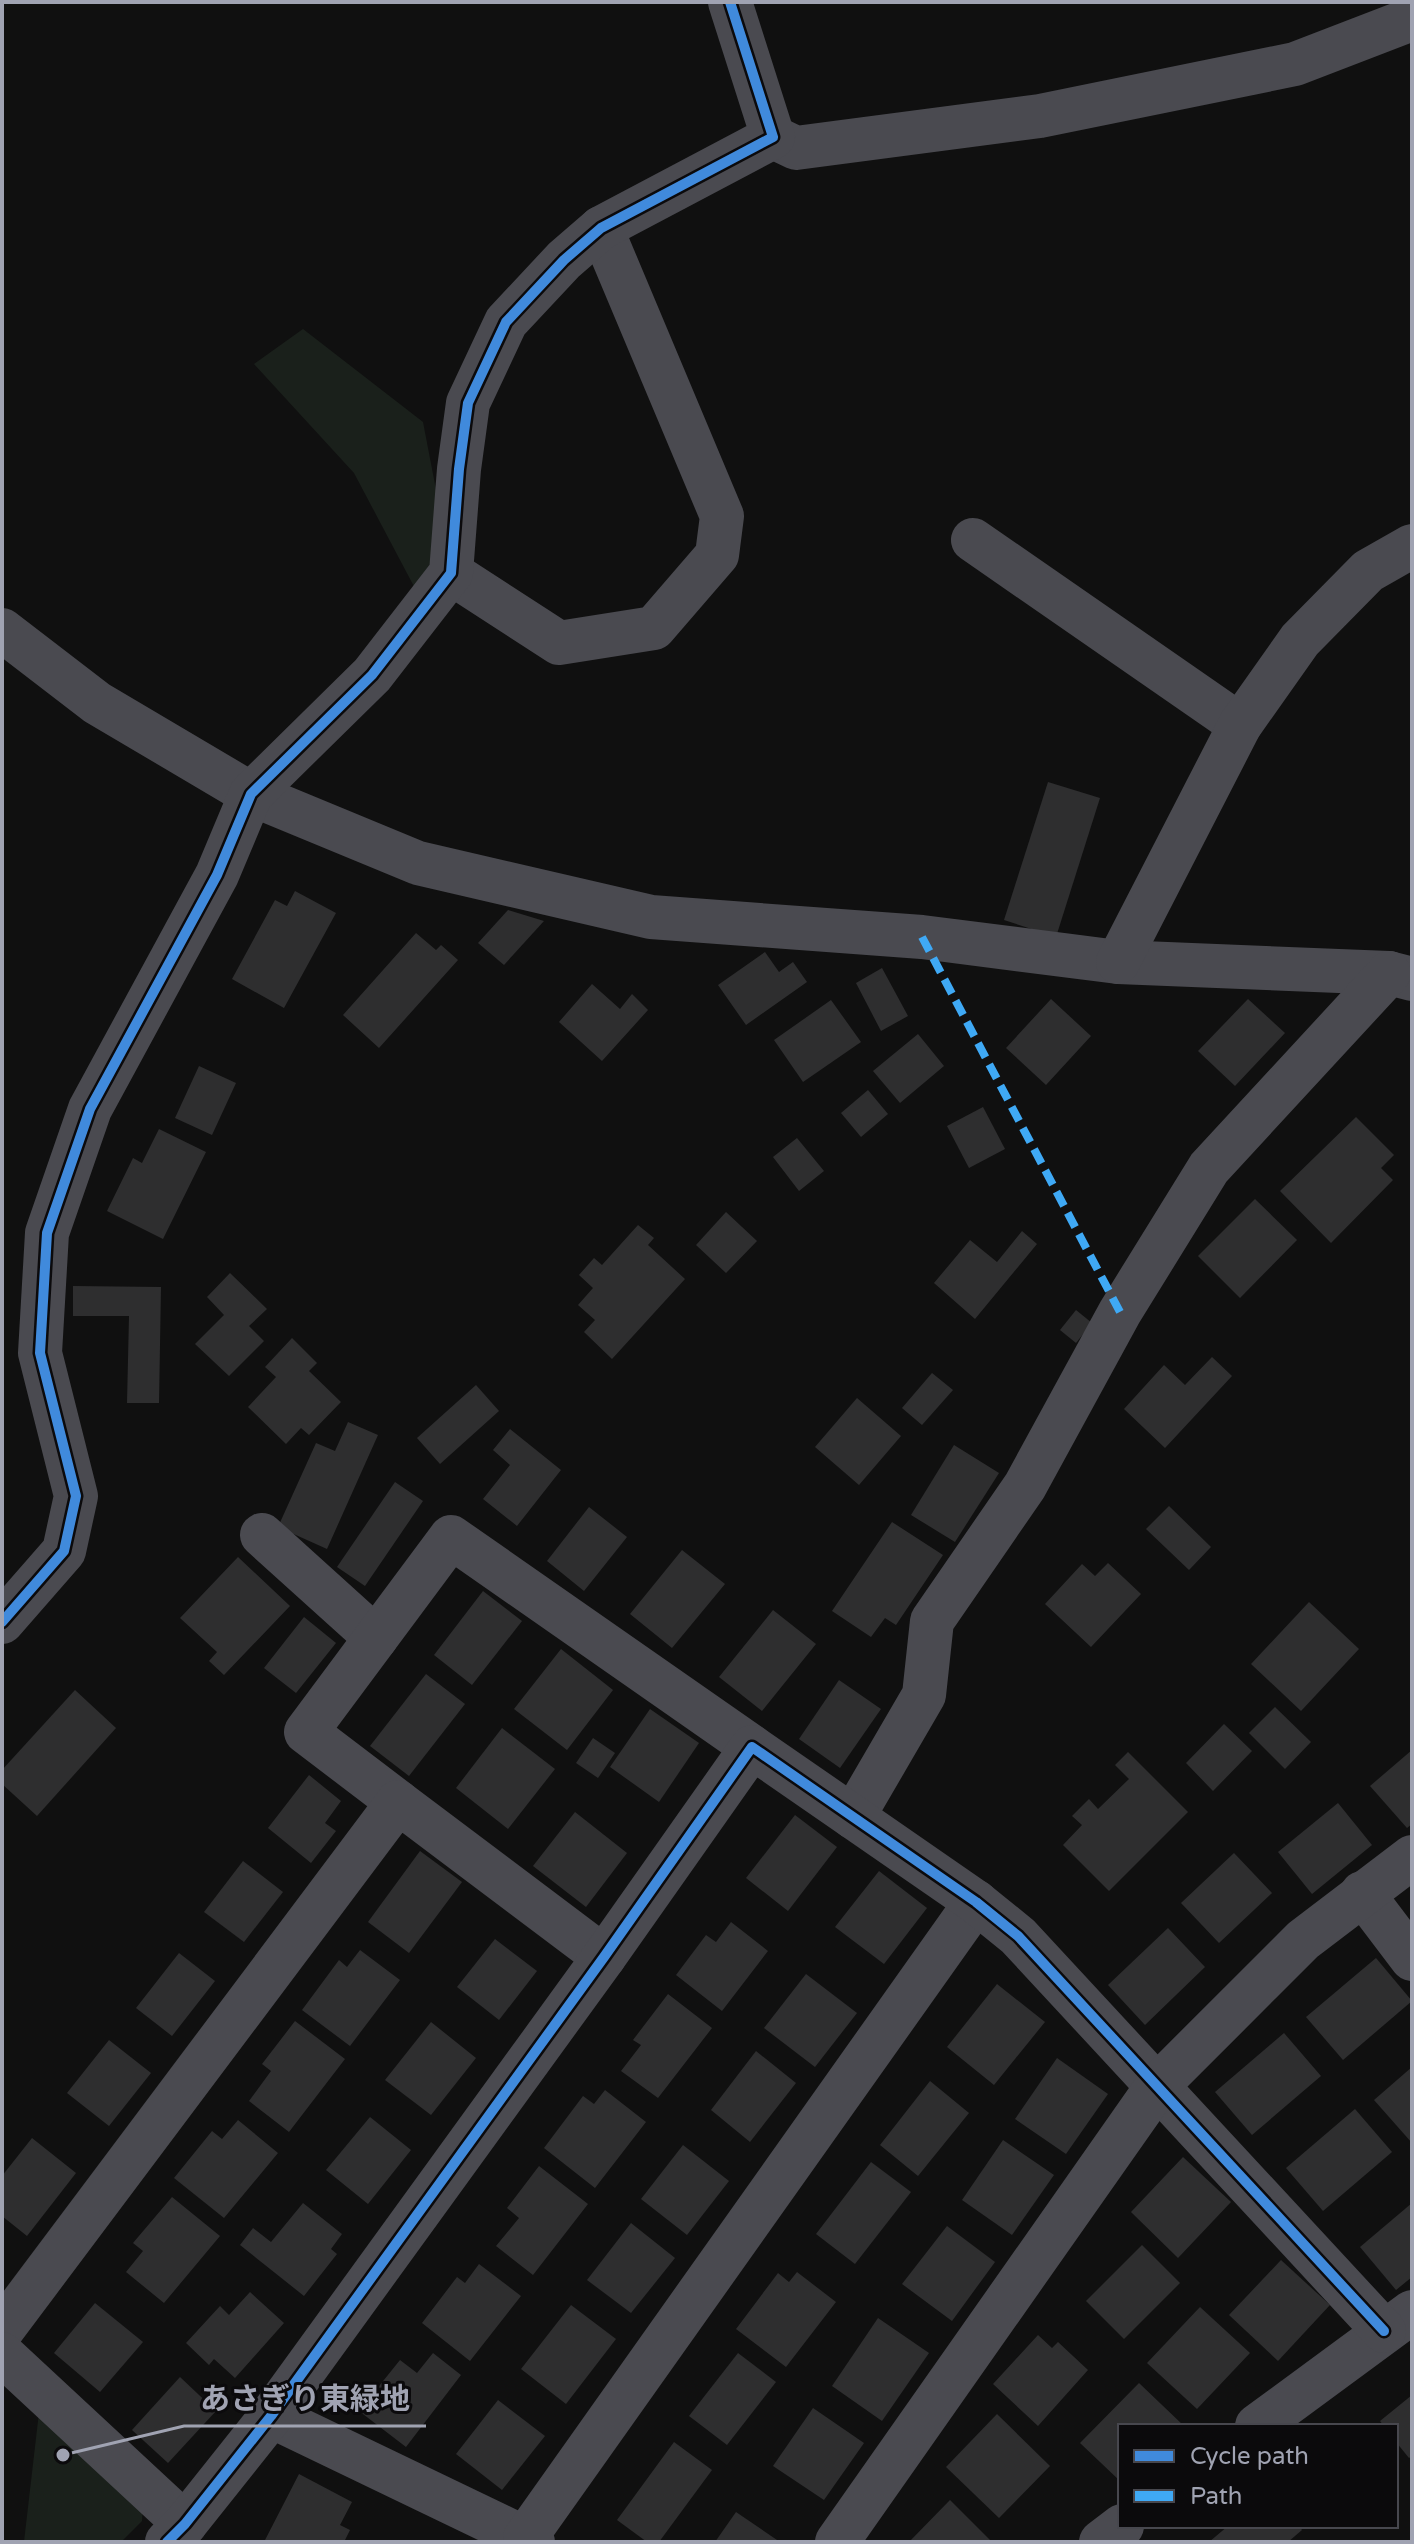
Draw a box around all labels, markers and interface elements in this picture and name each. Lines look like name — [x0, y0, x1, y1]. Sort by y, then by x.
callout: あさぎり東緑地 — [184, 2372, 426, 2426]
text: あさぎり東緑地 — [200, 2381, 410, 2418]
legend — [1118, 2424, 1398, 2528]
text: Cycle path — [1190, 2442, 1309, 2471]
text: Path — [1190, 2482, 1243, 2511]

